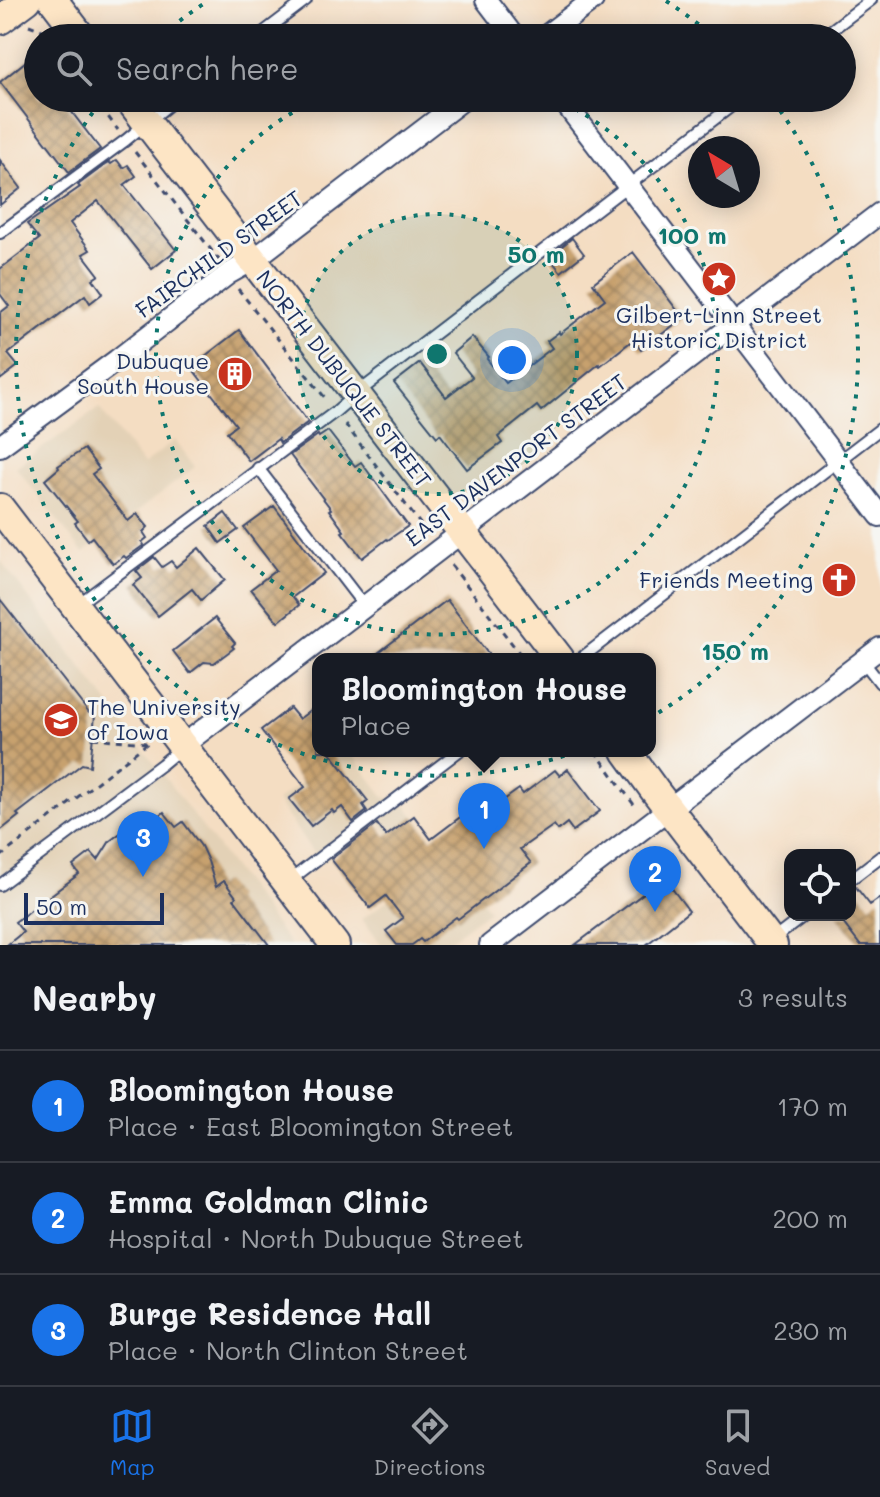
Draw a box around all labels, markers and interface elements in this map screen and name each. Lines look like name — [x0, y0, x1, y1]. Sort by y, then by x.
search box — [24, 24, 856, 112]
icon: search — [52, 46, 96, 90]
text: Search here — [116, 48, 299, 88]
north arrow — [688, 136, 760, 208]
street label: FAIRCHILD STREET — [129, 183, 308, 324]
text: 100 m — [657, 219, 727, 250]
text: 50 m — [507, 238, 565, 269]
place icon: Gilbert-Linn Street Historic District — [700, 260, 738, 298]
street label: NORTH DUBUQUE STREET — [250, 264, 438, 493]
place label: Gilbert-Linn Street Historic District — [616, 300, 822, 354]
centre of rings — [423, 340, 451, 368]
your location — [492, 340, 532, 380]
place label: Dubuque South House — [77, 346, 209, 400]
building icon: Dubuque South House — [216, 355, 254, 393]
street label: EAST DAVENPORT STREET — [399, 367, 632, 552]
church icon: Friends Meeting — [820, 561, 858, 599]
place label: Friends Meeting — [639, 565, 813, 594]
text: 150 m — [701, 635, 769, 666]
popup — [312, 653, 656, 757]
text: Bloomington House — [341, 668, 627, 708]
place label: The University of Iowa — [87, 692, 241, 746]
school or university icon: The University of Iowa — [42, 701, 80, 739]
text: Place — [341, 708, 411, 742]
pin: 1 — [458, 783, 510, 849]
pin: 3 — [117, 811, 169, 877]
pin: 2 — [629, 846, 681, 912]
map controls — [784, 849, 856, 921]
button: locate — [784, 849, 856, 921]
scale bar — [24, 889, 164, 925]
text: 50 m — [36, 892, 87, 921]
text: Nearby — [32, 975, 157, 1020]
text: 3 results — [738, 980, 848, 1014]
text: Bloomington House — [108, 1069, 394, 1109]
text: 1 — [52, 1089, 64, 1123]
text: 170 m — [777, 1089, 848, 1123]
text: Place · East Bloomington Street — [108, 1109, 513, 1143]
text: Emma Goldman Clinic — [108, 1181, 429, 1221]
text: 2 — [51, 1201, 65, 1235]
text: 200 m — [772, 1201, 848, 1235]
text: Hospital · North Dubuque Street — [108, 1221, 524, 1255]
text: Burge Residence Hall — [108, 1293, 431, 1333]
text: 3 — [50, 1313, 66, 1347]
text: 230 m — [773, 1313, 848, 1347]
text: Place · North Clinton Street — [108, 1333, 468, 1367]
tab: Map — [110, 1404, 155, 1481]
tab: Directions — [374, 1404, 486, 1481]
tab: Saved — [705, 1404, 770, 1481]

